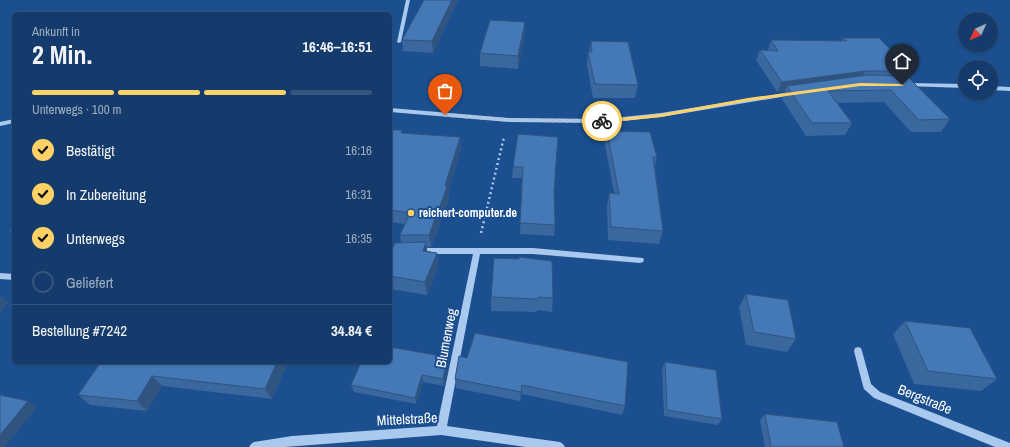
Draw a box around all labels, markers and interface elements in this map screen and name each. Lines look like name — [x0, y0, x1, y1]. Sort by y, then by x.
north arrow — [958, 12, 998, 52]
map controls — [958, 12, 998, 100]
text: Ankunft in — [32, 23, 80, 40]
text: 16:46–16:51 — [302, 36, 372, 57]
text: 2 Min. — [32, 37, 92, 72]
pin — [885, 44, 919, 85]
icon: home — [891, 50, 913, 72]
button: locate — [958, 60, 998, 100]
pin — [428, 74, 462, 115]
icon: bag — [434, 80, 456, 102]
text: Unterwegs · 100 m — [32, 101, 121, 118]
courier — [582, 101, 622, 141]
icon: bike — [591, 110, 613, 132]
icon: check — [32, 139, 54, 161]
text: Bestätigt — [66, 140, 115, 161]
text: 16:16 — [345, 142, 372, 159]
icon: check — [32, 183, 54, 205]
text: In Zubereitung — [66, 184, 146, 205]
text: 16:31 — [345, 186, 372, 203]
place label: reichert-computer.de — [419, 205, 517, 221]
marker: reichert-computer.de — [406, 208, 416, 218]
icon: check — [32, 227, 54, 249]
text: Unterwegs — [66, 228, 125, 249]
text: 16:35 — [345, 230, 372, 247]
text: Geliefert — [66, 272, 113, 293]
street label: Blumenweg — [431, 306, 461, 369]
text: Bestellung #7242 — [32, 320, 127, 341]
text: 34.84 € — [331, 320, 372, 341]
street label: Bergstraße — [895, 380, 955, 418]
street label: Mittelstraße — [376, 408, 438, 430]

